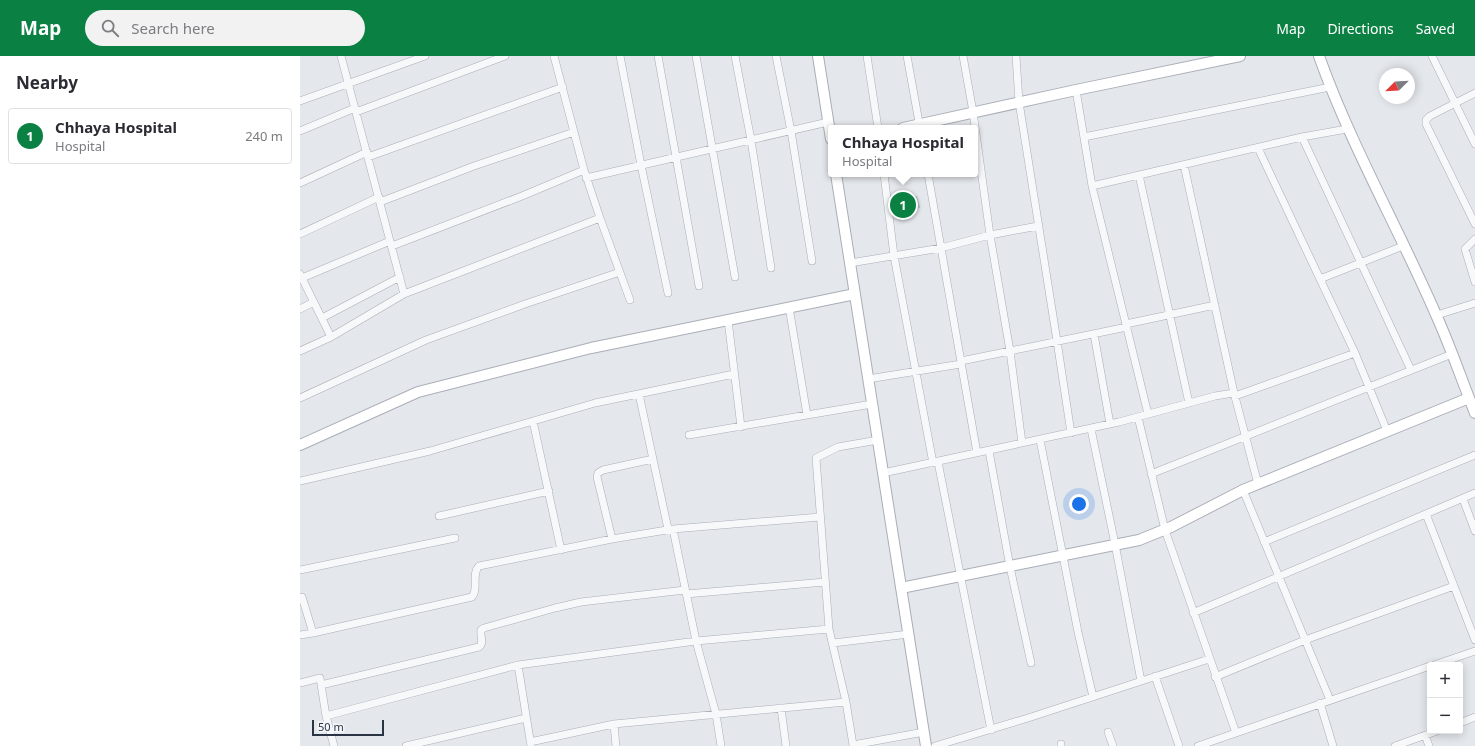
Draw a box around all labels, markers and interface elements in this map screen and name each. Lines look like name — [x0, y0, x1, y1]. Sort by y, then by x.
search box — [85, 10, 365, 46]
text: Map — [20, 15, 61, 41]
icon: search — [99, 17, 121, 39]
text: Search here — [131, 18, 215, 38]
text: Map — [1276, 19, 1305, 38]
text: Directions — [1327, 19, 1394, 38]
text: Saved — [1416, 19, 1455, 38]
north arrow — [1379, 68, 1415, 104]
text: Nearby — [16, 71, 78, 94]
text: Chhaya Hospital — [55, 117, 177, 137]
popup — [828, 125, 978, 177]
text: 1 — [26, 127, 34, 145]
text: 240 m — [245, 127, 283, 145]
text: Chhaya Hospital — [842, 132, 964, 152]
text: Hospital — [55, 137, 105, 155]
text: Hospital — [842, 152, 892, 170]
pin: 1 — [890, 190, 916, 220]
your location — [1069, 494, 1089, 514]
map controls — [1427, 662, 1463, 734]
button: + — [1427, 662, 1463, 698]
button: − — [1427, 698, 1463, 734]
scale bar — [312, 718, 384, 737]
text: 50 m — [318, 719, 344, 734]

